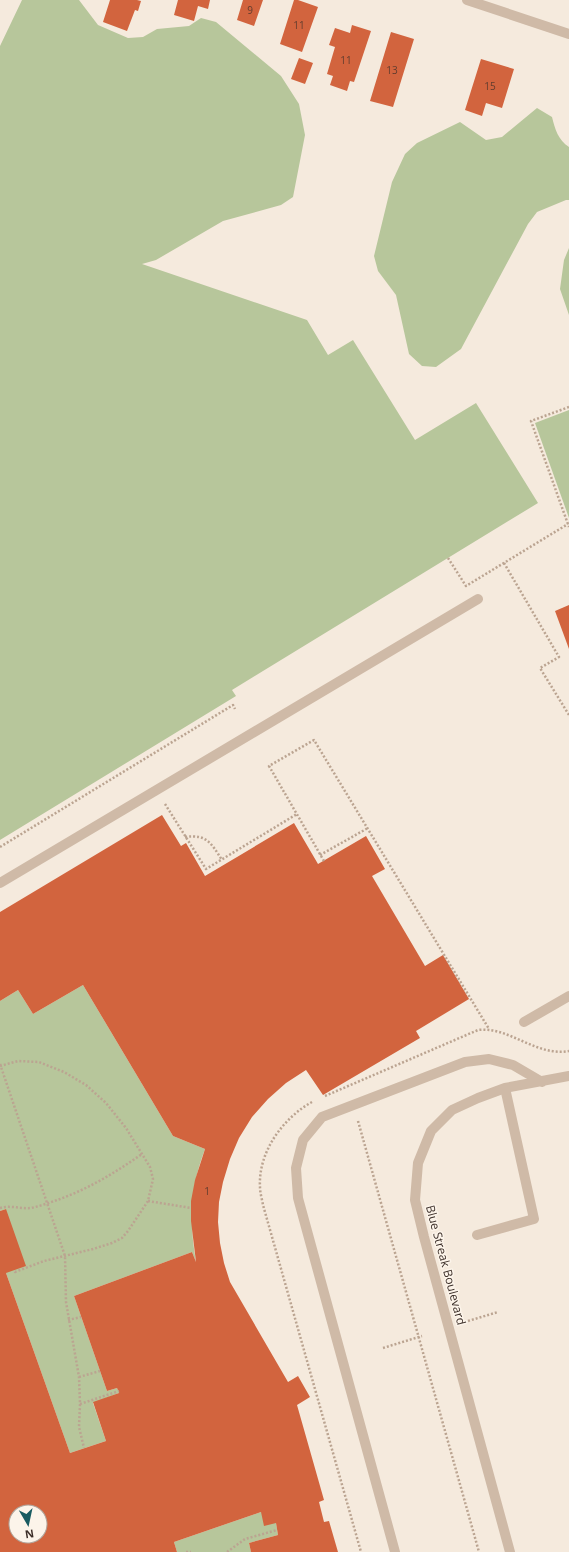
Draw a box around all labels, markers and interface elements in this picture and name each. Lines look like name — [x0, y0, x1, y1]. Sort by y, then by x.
house number: 9 — [247, 3, 253, 17]
house number: 11 — [293, 18, 305, 32]
house number: 11 — [340, 53, 352, 67]
house number: 13 — [386, 63, 398, 77]
house number: 15 — [484, 79, 496, 93]
house number: 1 — [204, 1184, 210, 1198]
street label: Blue Streak Boulevard — [422, 1203, 470, 1327]
north arrow — [8, 1504, 48, 1544]
text: N — [24, 1526, 35, 1542]

